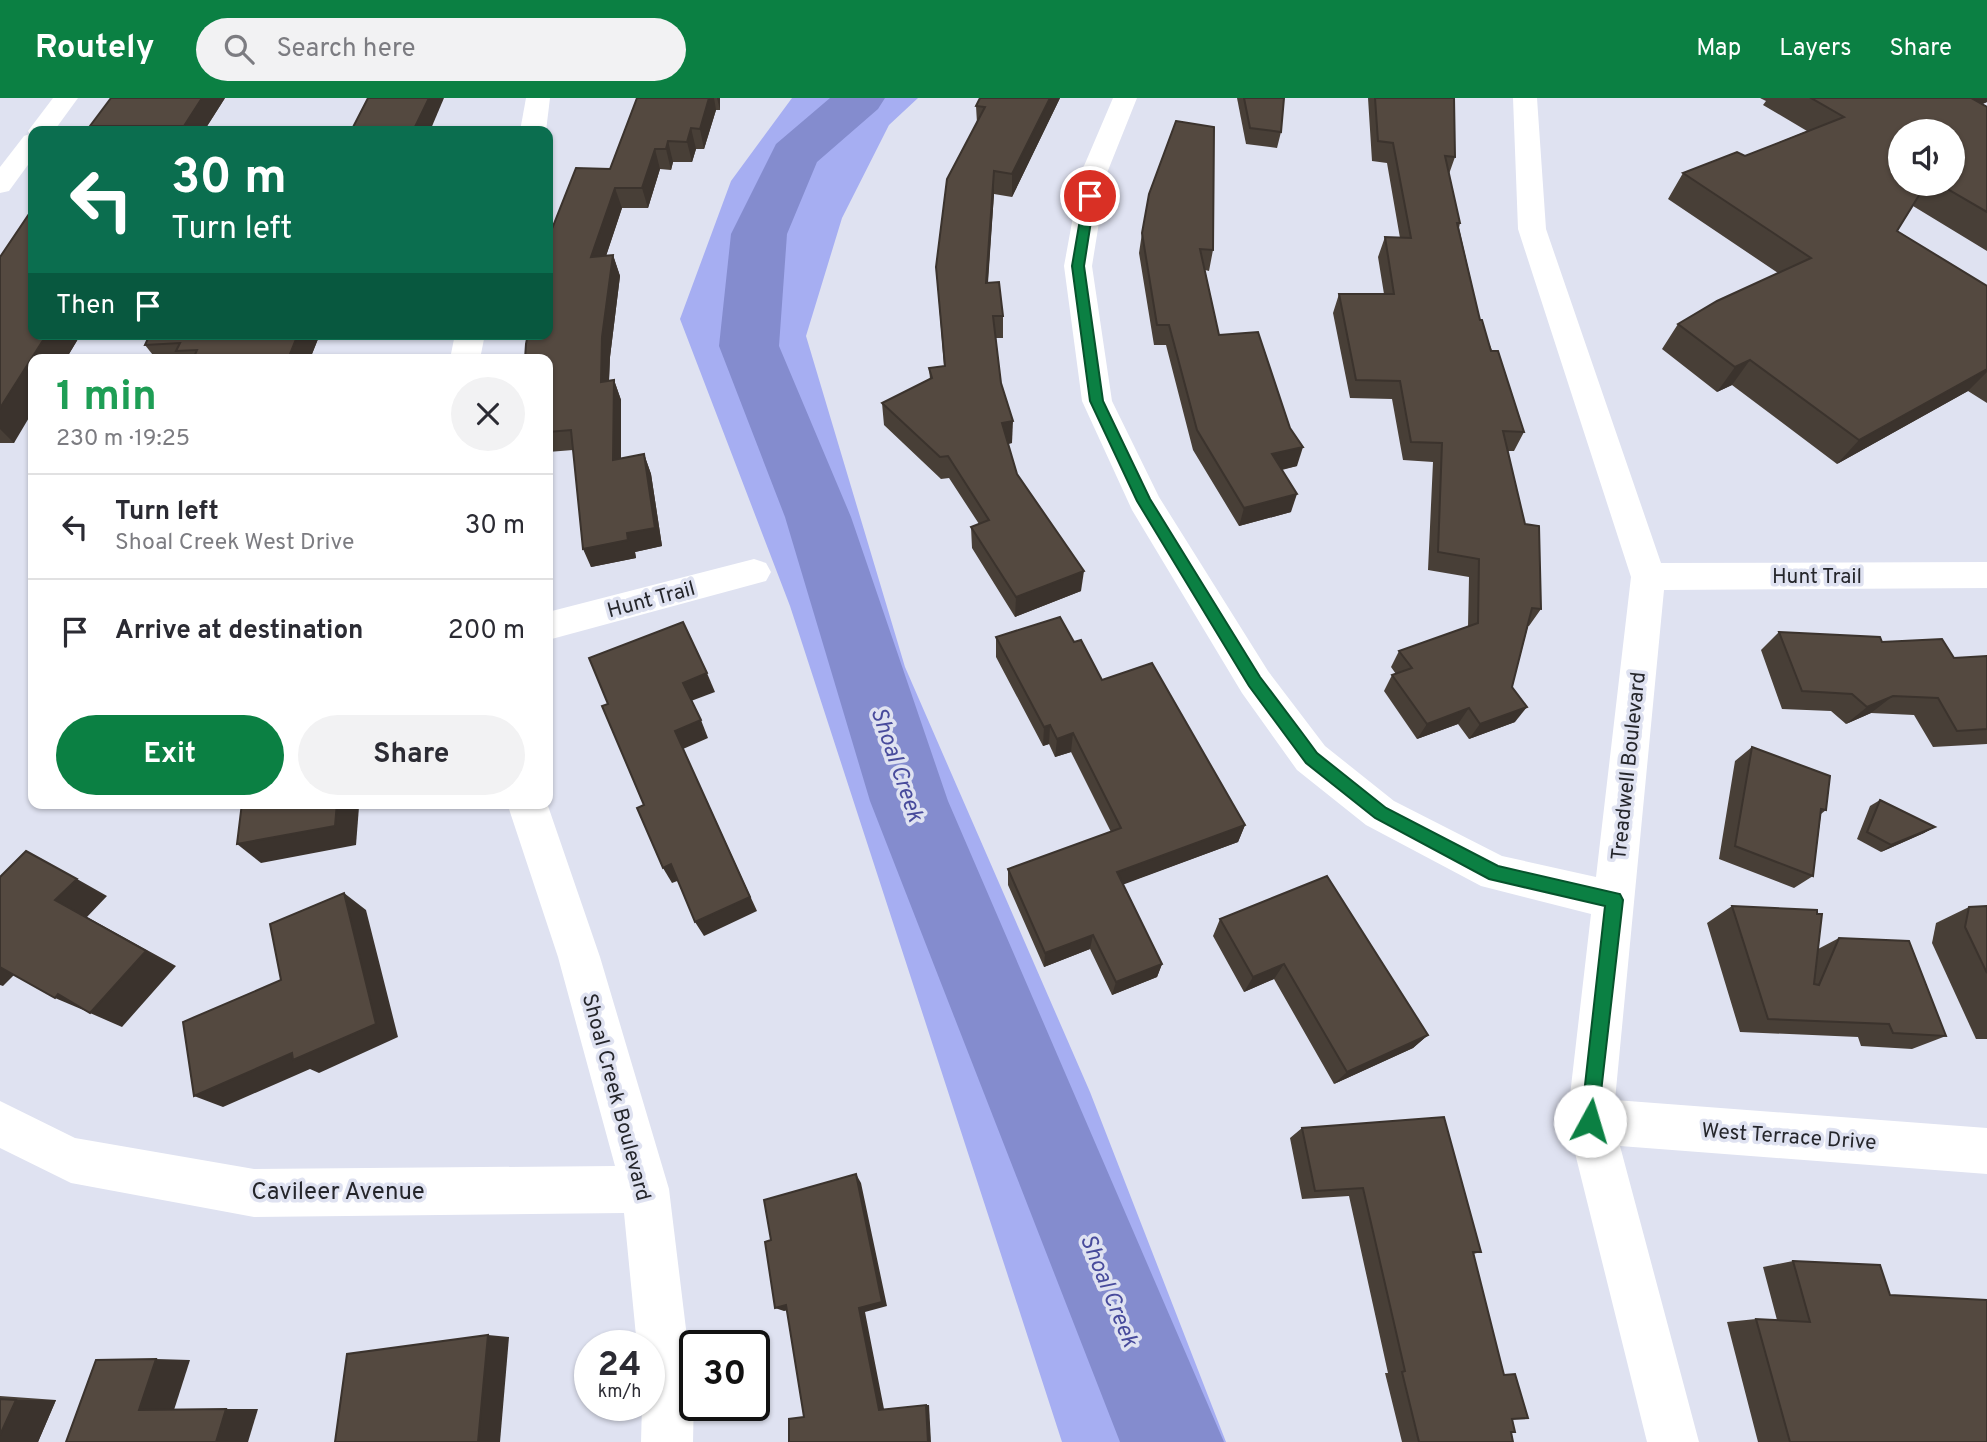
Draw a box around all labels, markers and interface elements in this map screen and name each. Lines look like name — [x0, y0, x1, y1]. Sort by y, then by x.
search box — [196, 18, 686, 81]
text: Routely — [35, 28, 154, 70]
icon: search — [220, 30, 258, 68]
text: Search here — [276, 33, 415, 66]
text: Map — [1696, 34, 1741, 64]
text: Layers — [1779, 34, 1851, 64]
text: Share — [1889, 34, 1952, 64]
map controls — [1888, 119, 1965, 196]
button: sound — [1888, 119, 1965, 196]
text: 30 m — [171, 149, 287, 211]
icon: left — [56, 154, 147, 245]
pin — [1060, 166, 1120, 226]
icon: arrive — [1071, 177, 1109, 215]
text: Turn left — [171, 210, 292, 250]
icon: arrive — [129, 287, 167, 325]
text: Then — [56, 290, 115, 323]
text: 1 min — [56, 372, 157, 425]
button: close — [451, 377, 525, 451]
text: 230 m · 19:25 — [56, 425, 190, 454]
text: Turn left — [115, 496, 219, 529]
icon: left — [56, 508, 94, 546]
text: 30 m — [465, 510, 525, 543]
text: Shoal Creek West Drive — [115, 529, 354, 558]
street label: Hunt Trail — [1772, 564, 1862, 591]
street label: Hunt Trail — [604, 576, 698, 625]
icon: arrive — [56, 613, 94, 651]
text: Arrive at destination — [115, 615, 363, 648]
text: 200 m — [448, 615, 525, 648]
street label: Treadwell Boulevard — [1606, 671, 1653, 862]
water label: Shoal Creek — [863, 704, 929, 826]
button: Exit — [56, 715, 284, 795]
button: Share — [298, 715, 525, 795]
street label: Shoal Creek Boulevard — [575, 991, 656, 1204]
position arrow — [1553, 1084, 1627, 1158]
street label: West Terrace Drive — [1700, 1118, 1877, 1157]
street label: Cavileer Avenue — [251, 1178, 425, 1208]
water label: Shoal Creek — [1072, 1230, 1144, 1352]
speed limit sign: 30 — [679, 1330, 770, 1421]
text: 24 — [598, 1344, 641, 1388]
text: km/h — [598, 1381, 641, 1404]

